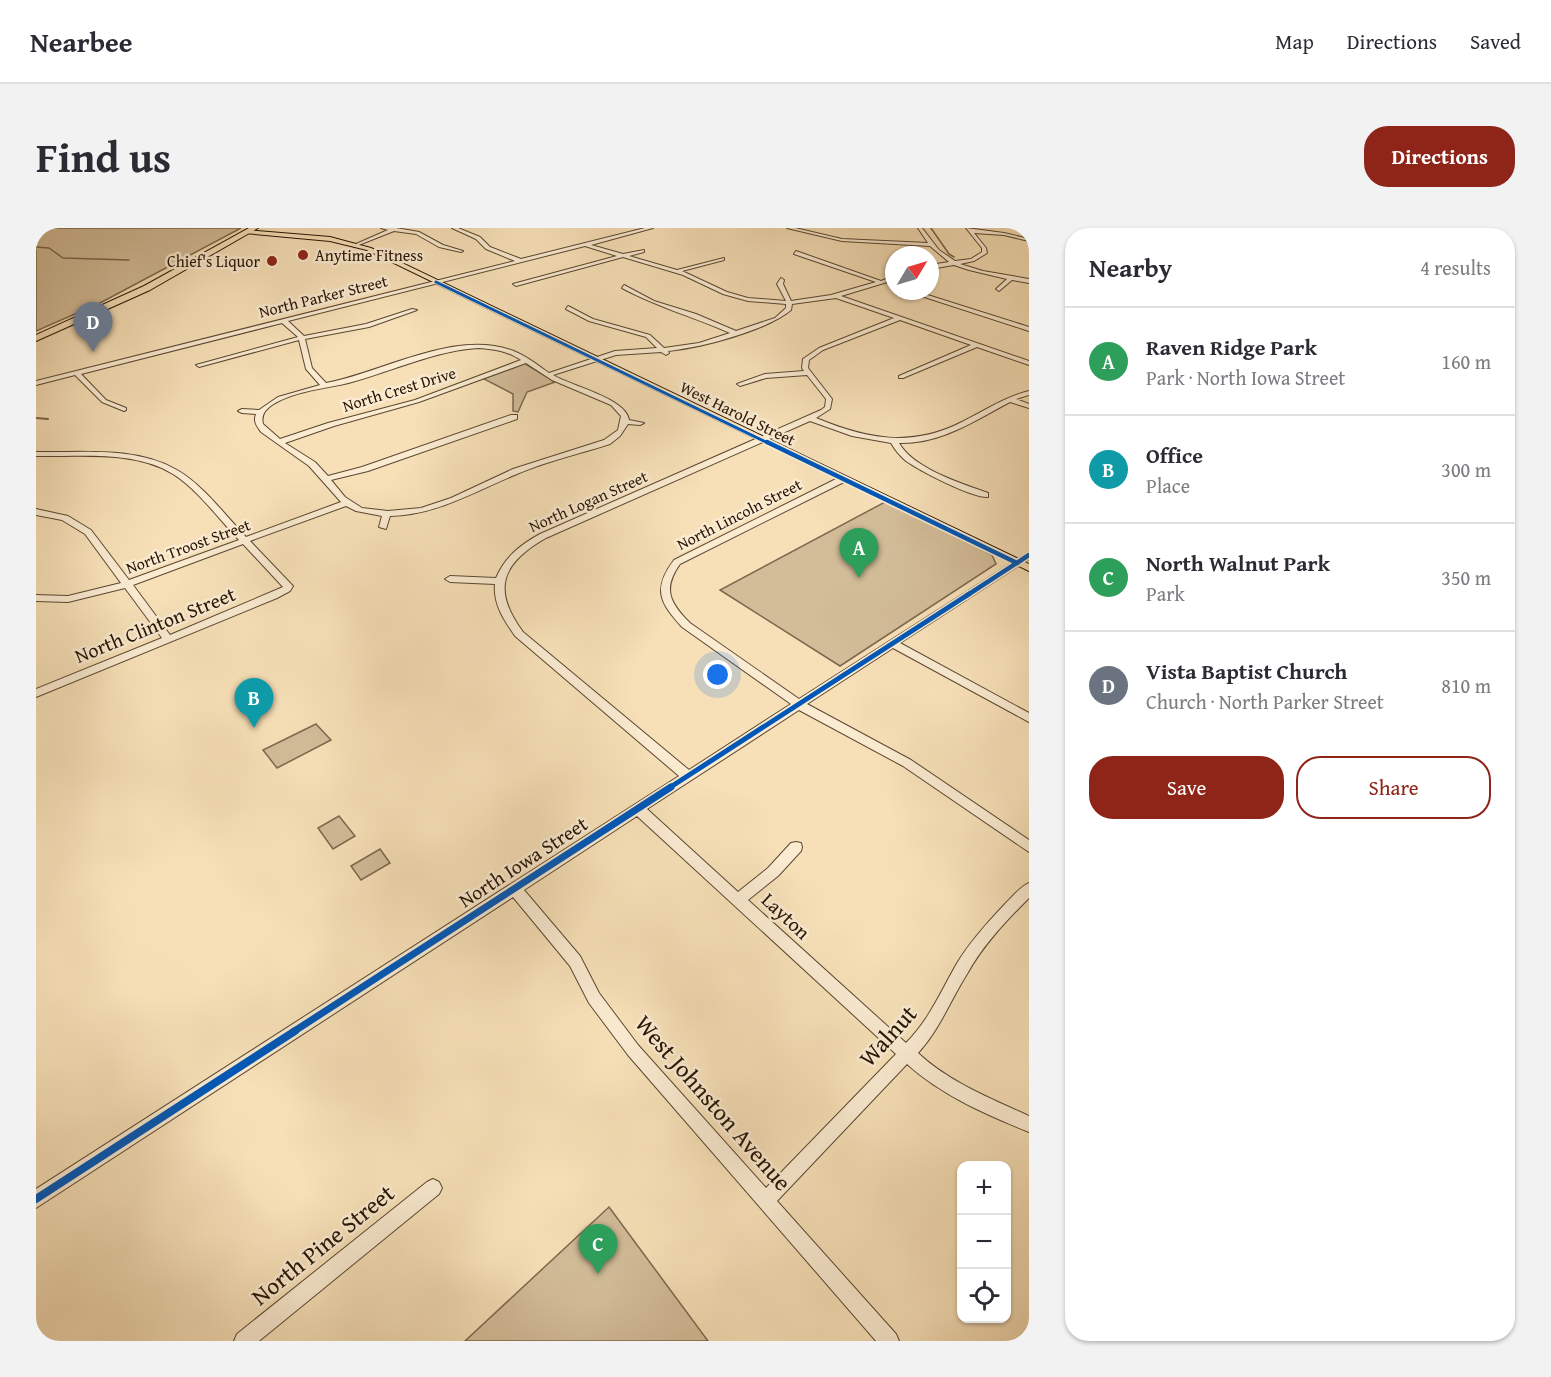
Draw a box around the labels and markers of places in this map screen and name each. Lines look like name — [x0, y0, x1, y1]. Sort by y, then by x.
place label: Anytime Fitness — [315, 243, 423, 267]
marker: Anytime Fitness — [296, 248, 310, 262]
place label: Chief's Liquor — [167, 249, 260, 273]
marker: Chief's Liquor — [265, 254, 279, 268]
pin: D — [74, 302, 112, 352]
pin: A — [840, 528, 878, 578]
pin: B — [234, 678, 274, 728]
pin: C — [578, 1224, 618, 1274]

